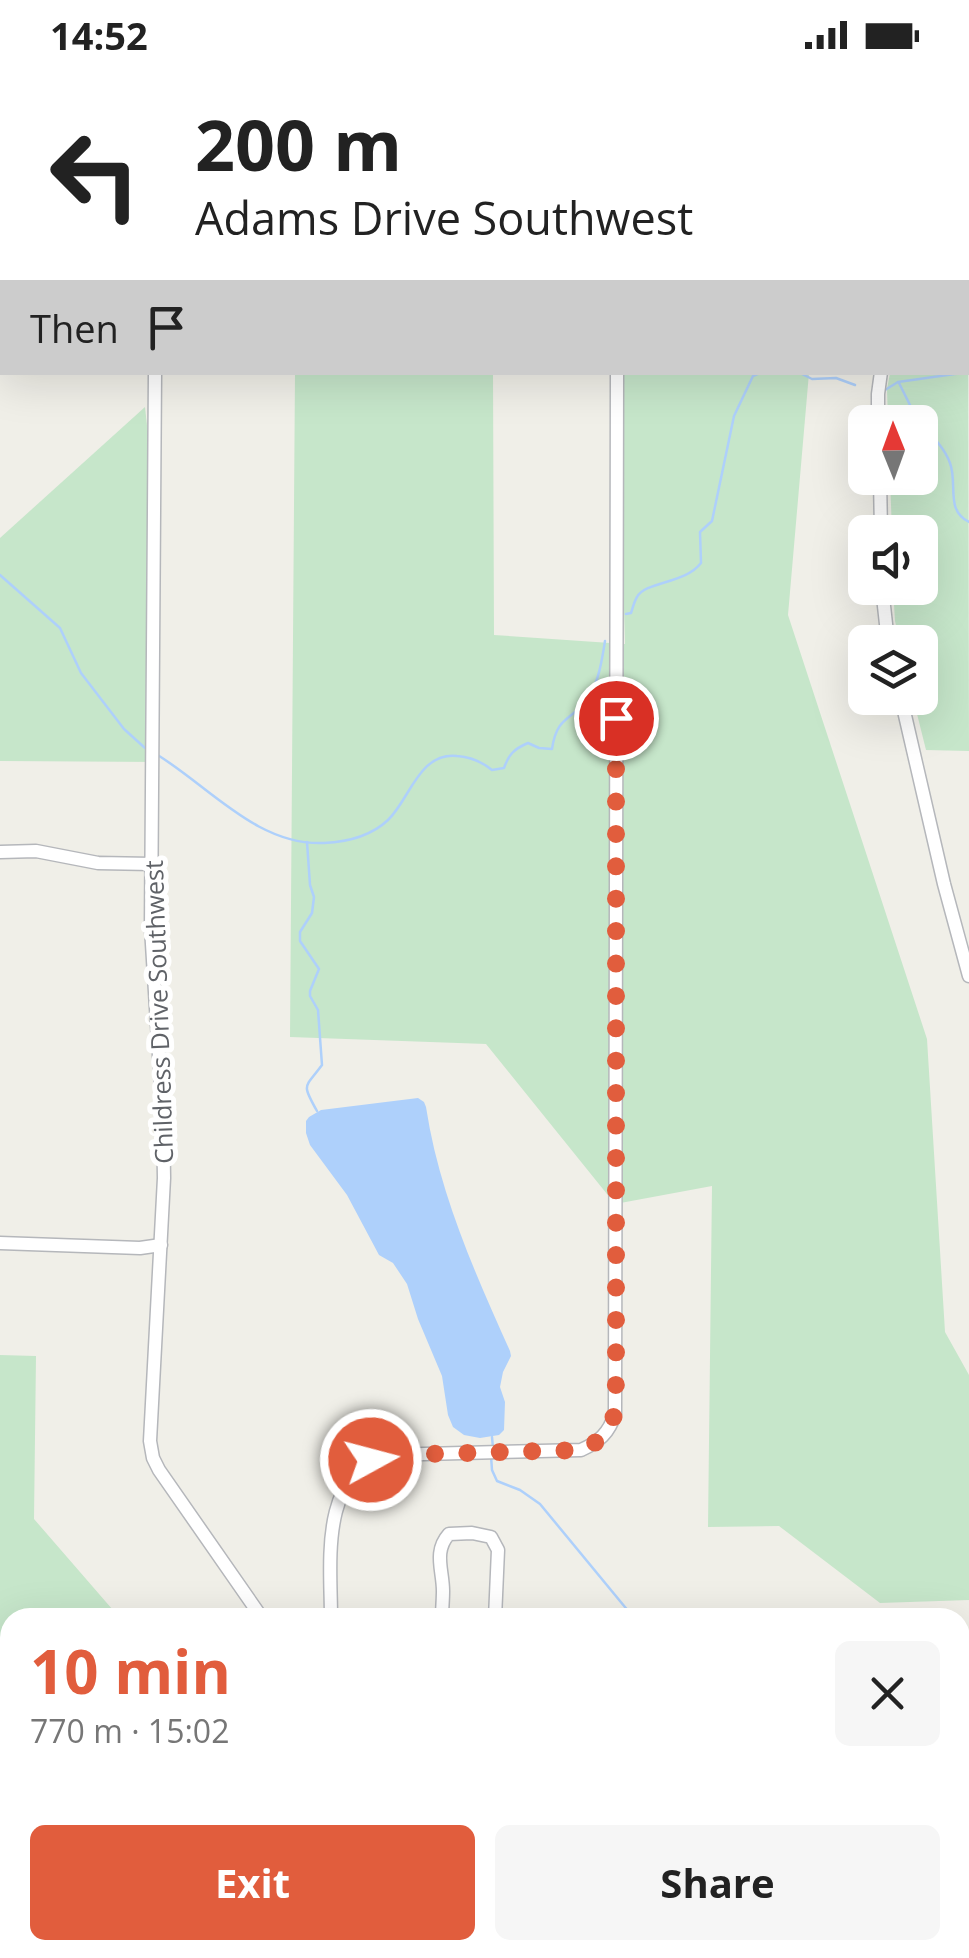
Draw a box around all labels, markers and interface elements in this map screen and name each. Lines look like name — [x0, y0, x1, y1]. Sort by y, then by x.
text: 14:52 — [50, 9, 148, 61]
text: 200 m — [195, 96, 402, 192]
icon: left — [30, 110, 160, 240]
text: Adams Drive Southwest — [195, 187, 693, 248]
icon: arrive — [139, 300, 194, 355]
text: Then — [30, 302, 119, 354]
north arrow — [848, 405, 938, 495]
map controls — [848, 405, 938, 715]
button: sound — [848, 515, 938, 605]
button: layers — [848, 625, 938, 715]
pin — [574, 676, 659, 761]
icon: arrive — [589, 691, 644, 746]
street label: Childress Drive Southwest — [136, 860, 180, 1164]
position arrow — [319, 1408, 423, 1512]
text: 10 min — [30, 1630, 231, 1712]
button: close — [835, 1641, 940, 1746]
text: 770 m · 15:02 — [30, 1709, 229, 1752]
button: Exit — [30, 1825, 475, 1940]
button: Share — [495, 1825, 940, 1940]

